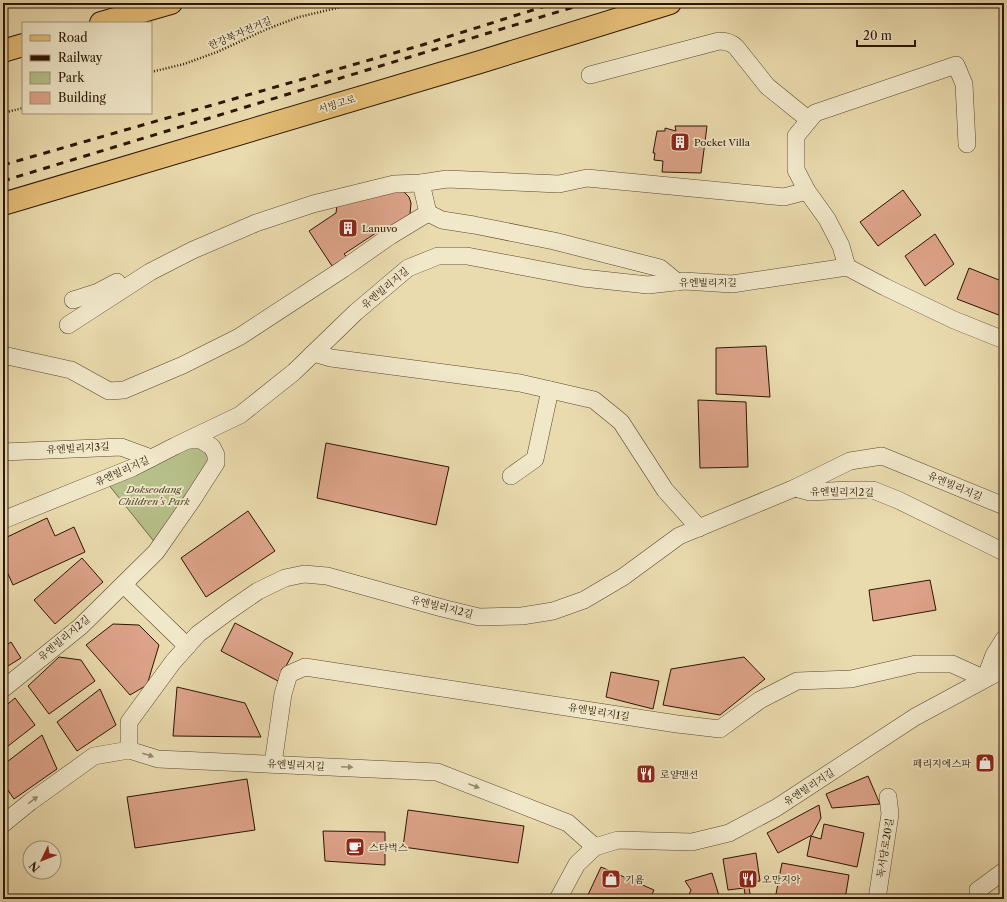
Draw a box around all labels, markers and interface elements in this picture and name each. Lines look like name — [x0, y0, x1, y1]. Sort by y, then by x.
street label: 한강북자전거길 — [206, 14, 274, 52]
legend — [22, 22, 152, 114]
scale bar — [857, 22, 915, 48]
text: 20 m — [863, 28, 892, 43]
text: Road — [58, 30, 88, 45]
text: Railway — [58, 50, 103, 65]
text: Park — [58, 70, 85, 85]
text: Building — [58, 90, 106, 105]
street label: 서빙고로 — [317, 92, 358, 116]
building icon: Pocket Villa — [669, 131, 691, 153]
place label: Pocket Villa — [694, 136, 751, 149]
building icon: Lanuvo — [337, 217, 359, 239]
place label: Lanuvo — [362, 222, 397, 235]
street label: 유엔빌리지길 — [359, 264, 411, 312]
street label: 유엔빌리지길 — [679, 276, 737, 289]
street label: 유엔빌리지3길 — [46, 440, 110, 456]
street label: 유엔빌리지길 — [93, 453, 151, 489]
street label: 유엔빌리지길 — [926, 469, 984, 503]
park label: Dokseodang Children’s Park — [118, 483, 191, 508]
street label: 유엔빌리지2길 — [810, 485, 874, 499]
street label: 유엔빌리지2길 — [410, 593, 474, 621]
street label: 유엔빌리지2길 — [35, 613, 93, 663]
street label: 유엔빌리지1길 — [567, 701, 631, 723]
one-way arrow — [142, 752, 154, 758]
shop icon: 페리지에스파 — [974, 752, 996, 774]
street label: 유엔빌리지길 — [267, 757, 325, 773]
place label: 페리지에스파 — [913, 757, 971, 770]
restaurant icon: 로얄맨션 — [635, 763, 657, 785]
one-way arrow — [341, 764, 353, 771]
street label: 유엔빌리지길 — [781, 766, 837, 808]
place label: 로얄맨션 — [660, 768, 699, 781]
one-way arrow — [469, 784, 481, 790]
one-way arrow — [28, 796, 38, 804]
street label: 독서당로20길 — [874, 817, 896, 879]
cafe icon: 스타벅스 — [344, 836, 366, 858]
north arrow — [22, 840, 62, 880]
place label: 스타벅스 — [369, 841, 408, 854]
text: N — [26, 858, 43, 875]
shop icon: 기욤 — [600, 868, 622, 890]
restaurant icon: 오만지아 — [737, 868, 759, 890]
place label: 기욤 — [625, 873, 645, 886]
place label: 오만지아 — [762, 873, 801, 886]

